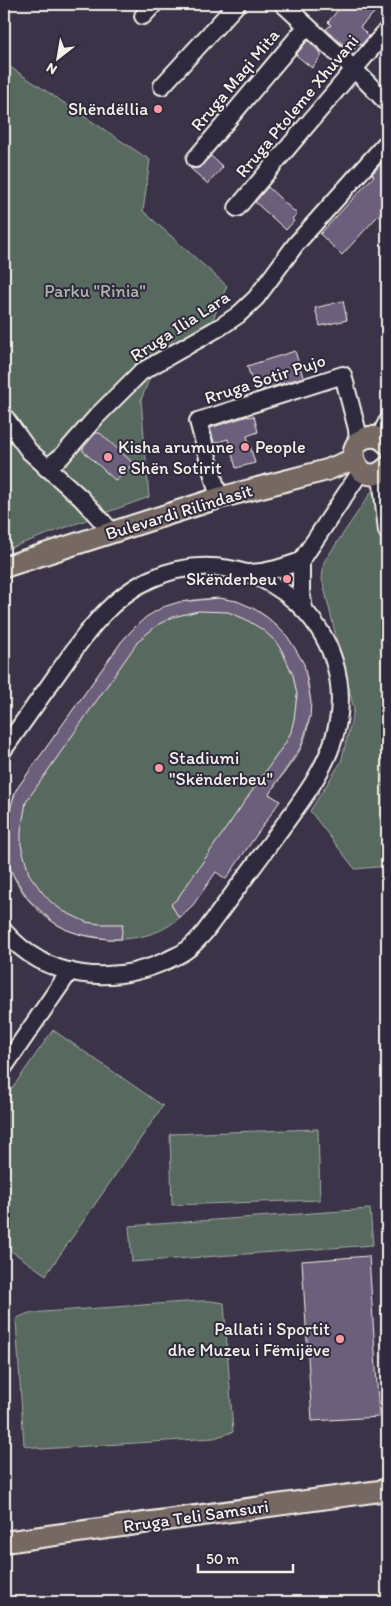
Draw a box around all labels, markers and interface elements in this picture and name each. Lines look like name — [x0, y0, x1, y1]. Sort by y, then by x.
street label: Rruga Maqi Mita — [186, 24, 285, 136]
street label: Rruga Ptoleme Xhuvani — [231, 30, 363, 182]
north arrow — [32, 32, 82, 82]
text: N — [43, 59, 60, 78]
place label: Shëndëllia — [68, 98, 148, 120]
marker: Shëndëllia — [152, 103, 164, 115]
park label: Parku "Rinia" — [44, 280, 146, 302]
street label: Rruga Ilia Lara — [126, 285, 234, 366]
street label: Rruga Sotir Pujo — [202, 349, 328, 409]
place label: Kisha arumune e Shën Sotirit — [118, 436, 234, 479]
place label: People — [255, 436, 306, 458]
marker: People — [239, 441, 251, 453]
marker: Kisha arumune e Shën Sotirit — [102, 451, 114, 463]
street label: Bulevardi Rilindasit — [103, 479, 255, 545]
place label: Skënderbeu — [186, 568, 277, 590]
marker: Skënderbeu — [281, 573, 293, 585]
place label: Stadiumi "Skënderbeu" — [169, 747, 273, 790]
marker: Stadiumi "Skënderbeu" — [153, 762, 165, 774]
place label: Pallati i Sportit dhe Muzeu i Fëmijëve — [168, 1318, 330, 1361]
marker: Pallati i Sportit dhe Muzeu i Fëmijëve — [334, 1333, 346, 1345]
street label: Rruga Teli Samsuri — [122, 1495, 270, 1537]
scale bar — [198, 1541, 294, 1573]
text: 50 m — [206, 1550, 239, 1568]

